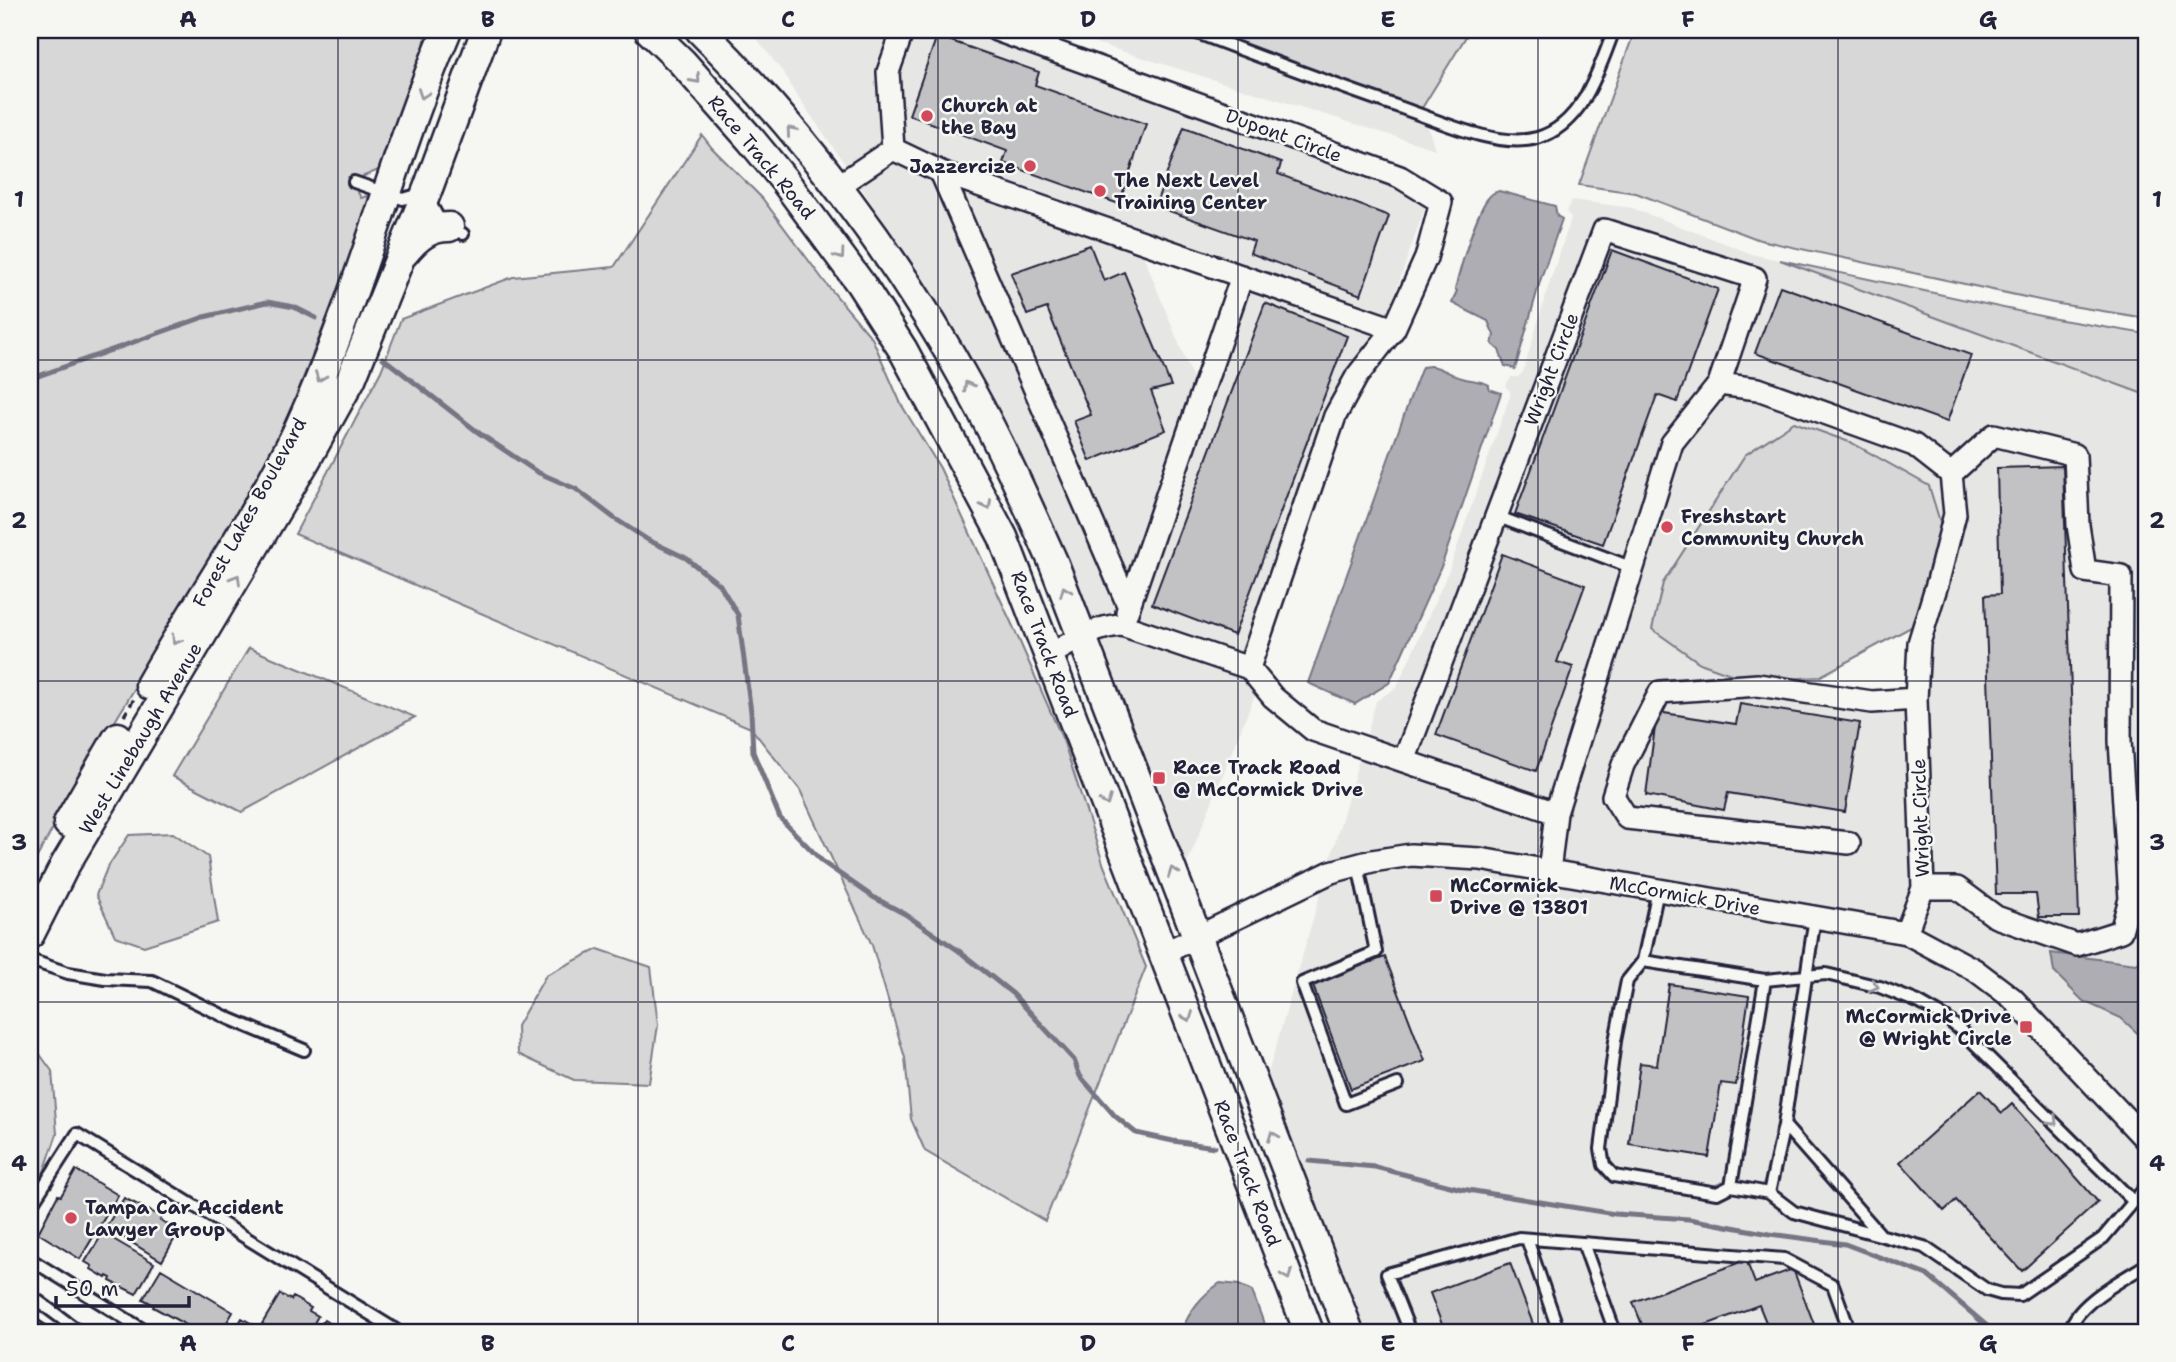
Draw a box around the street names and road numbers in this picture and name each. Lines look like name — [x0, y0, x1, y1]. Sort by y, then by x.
street label: Race Track Road — [702, 90, 821, 225]
street label: Dupont Circle — [1222, 103, 1345, 168]
street label: Wright Circle — [1518, 309, 1584, 429]
street label: Forest Lakes Boulevard — [187, 413, 312, 612]
street label: Race Track Road — [1005, 567, 1084, 721]
street label: West Linebaugh Avenue — [73, 638, 208, 839]
street label: Wright Circle — [1906, 758, 1935, 878]
street label: McCormick Drive — [1608, 870, 1762, 921]
street label: Race Track Road — [1208, 1096, 1287, 1250]

